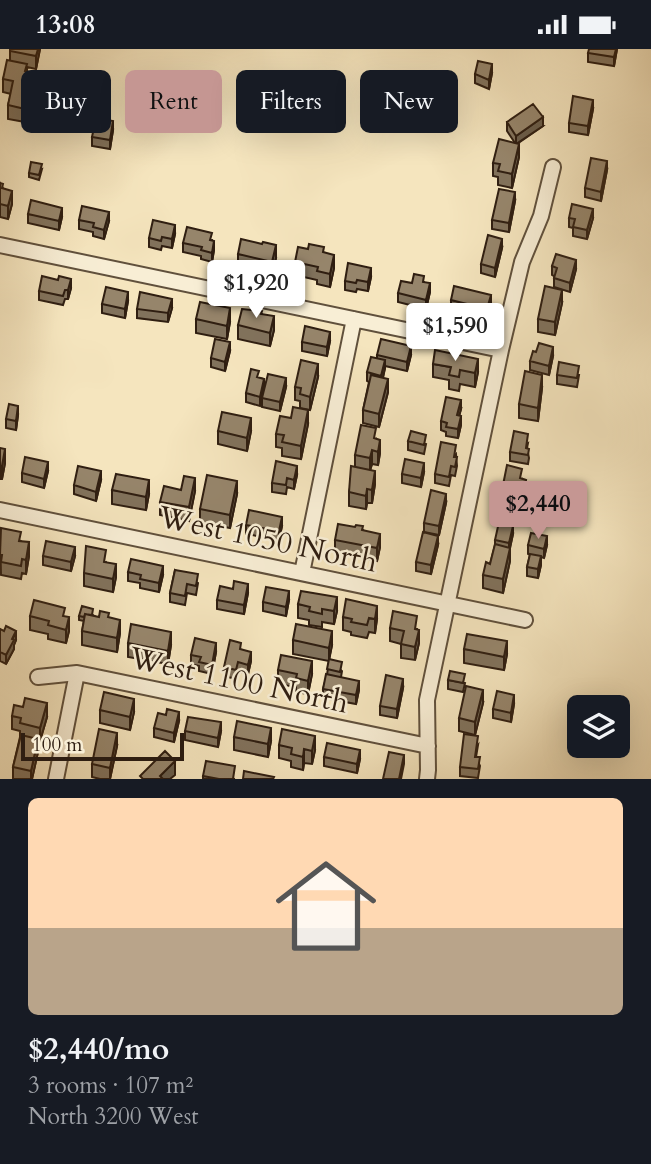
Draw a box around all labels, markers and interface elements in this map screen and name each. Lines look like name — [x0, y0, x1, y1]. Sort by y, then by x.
text: 13:08 — [35, 7, 96, 42]
chip: Buy — [21, 70, 111, 133]
chip: Rent — [125, 70, 222, 133]
chip: Filters — [236, 70, 346, 133]
chip: New — [360, 70, 458, 133]
pin: $1,920 — [199, 261, 313, 320]
text: $1,920 — [223, 267, 289, 298]
pin: $1,590 — [398, 303, 512, 363]
text: $1,590 — [422, 310, 488, 341]
pin: $2,440 — [481, 482, 595, 541]
text: $2,440 — [505, 488, 571, 519]
street label: West 1050 North — [154, 496, 382, 583]
street label: West 1100 North — [125, 637, 353, 724]
map controls — [567, 695, 630, 758]
button: layers — [567, 695, 630, 758]
scale bar — [21, 730, 184, 762]
text: 100 m — [32, 732, 82, 758]
icon: home — [263, 843, 389, 969]
text: $2,440/mo — [28, 1029, 169, 1070]
text: 3 rooms · 107 m² — [28, 1070, 193, 1101]
text: North 3200 West — [28, 1101, 199, 1132]

